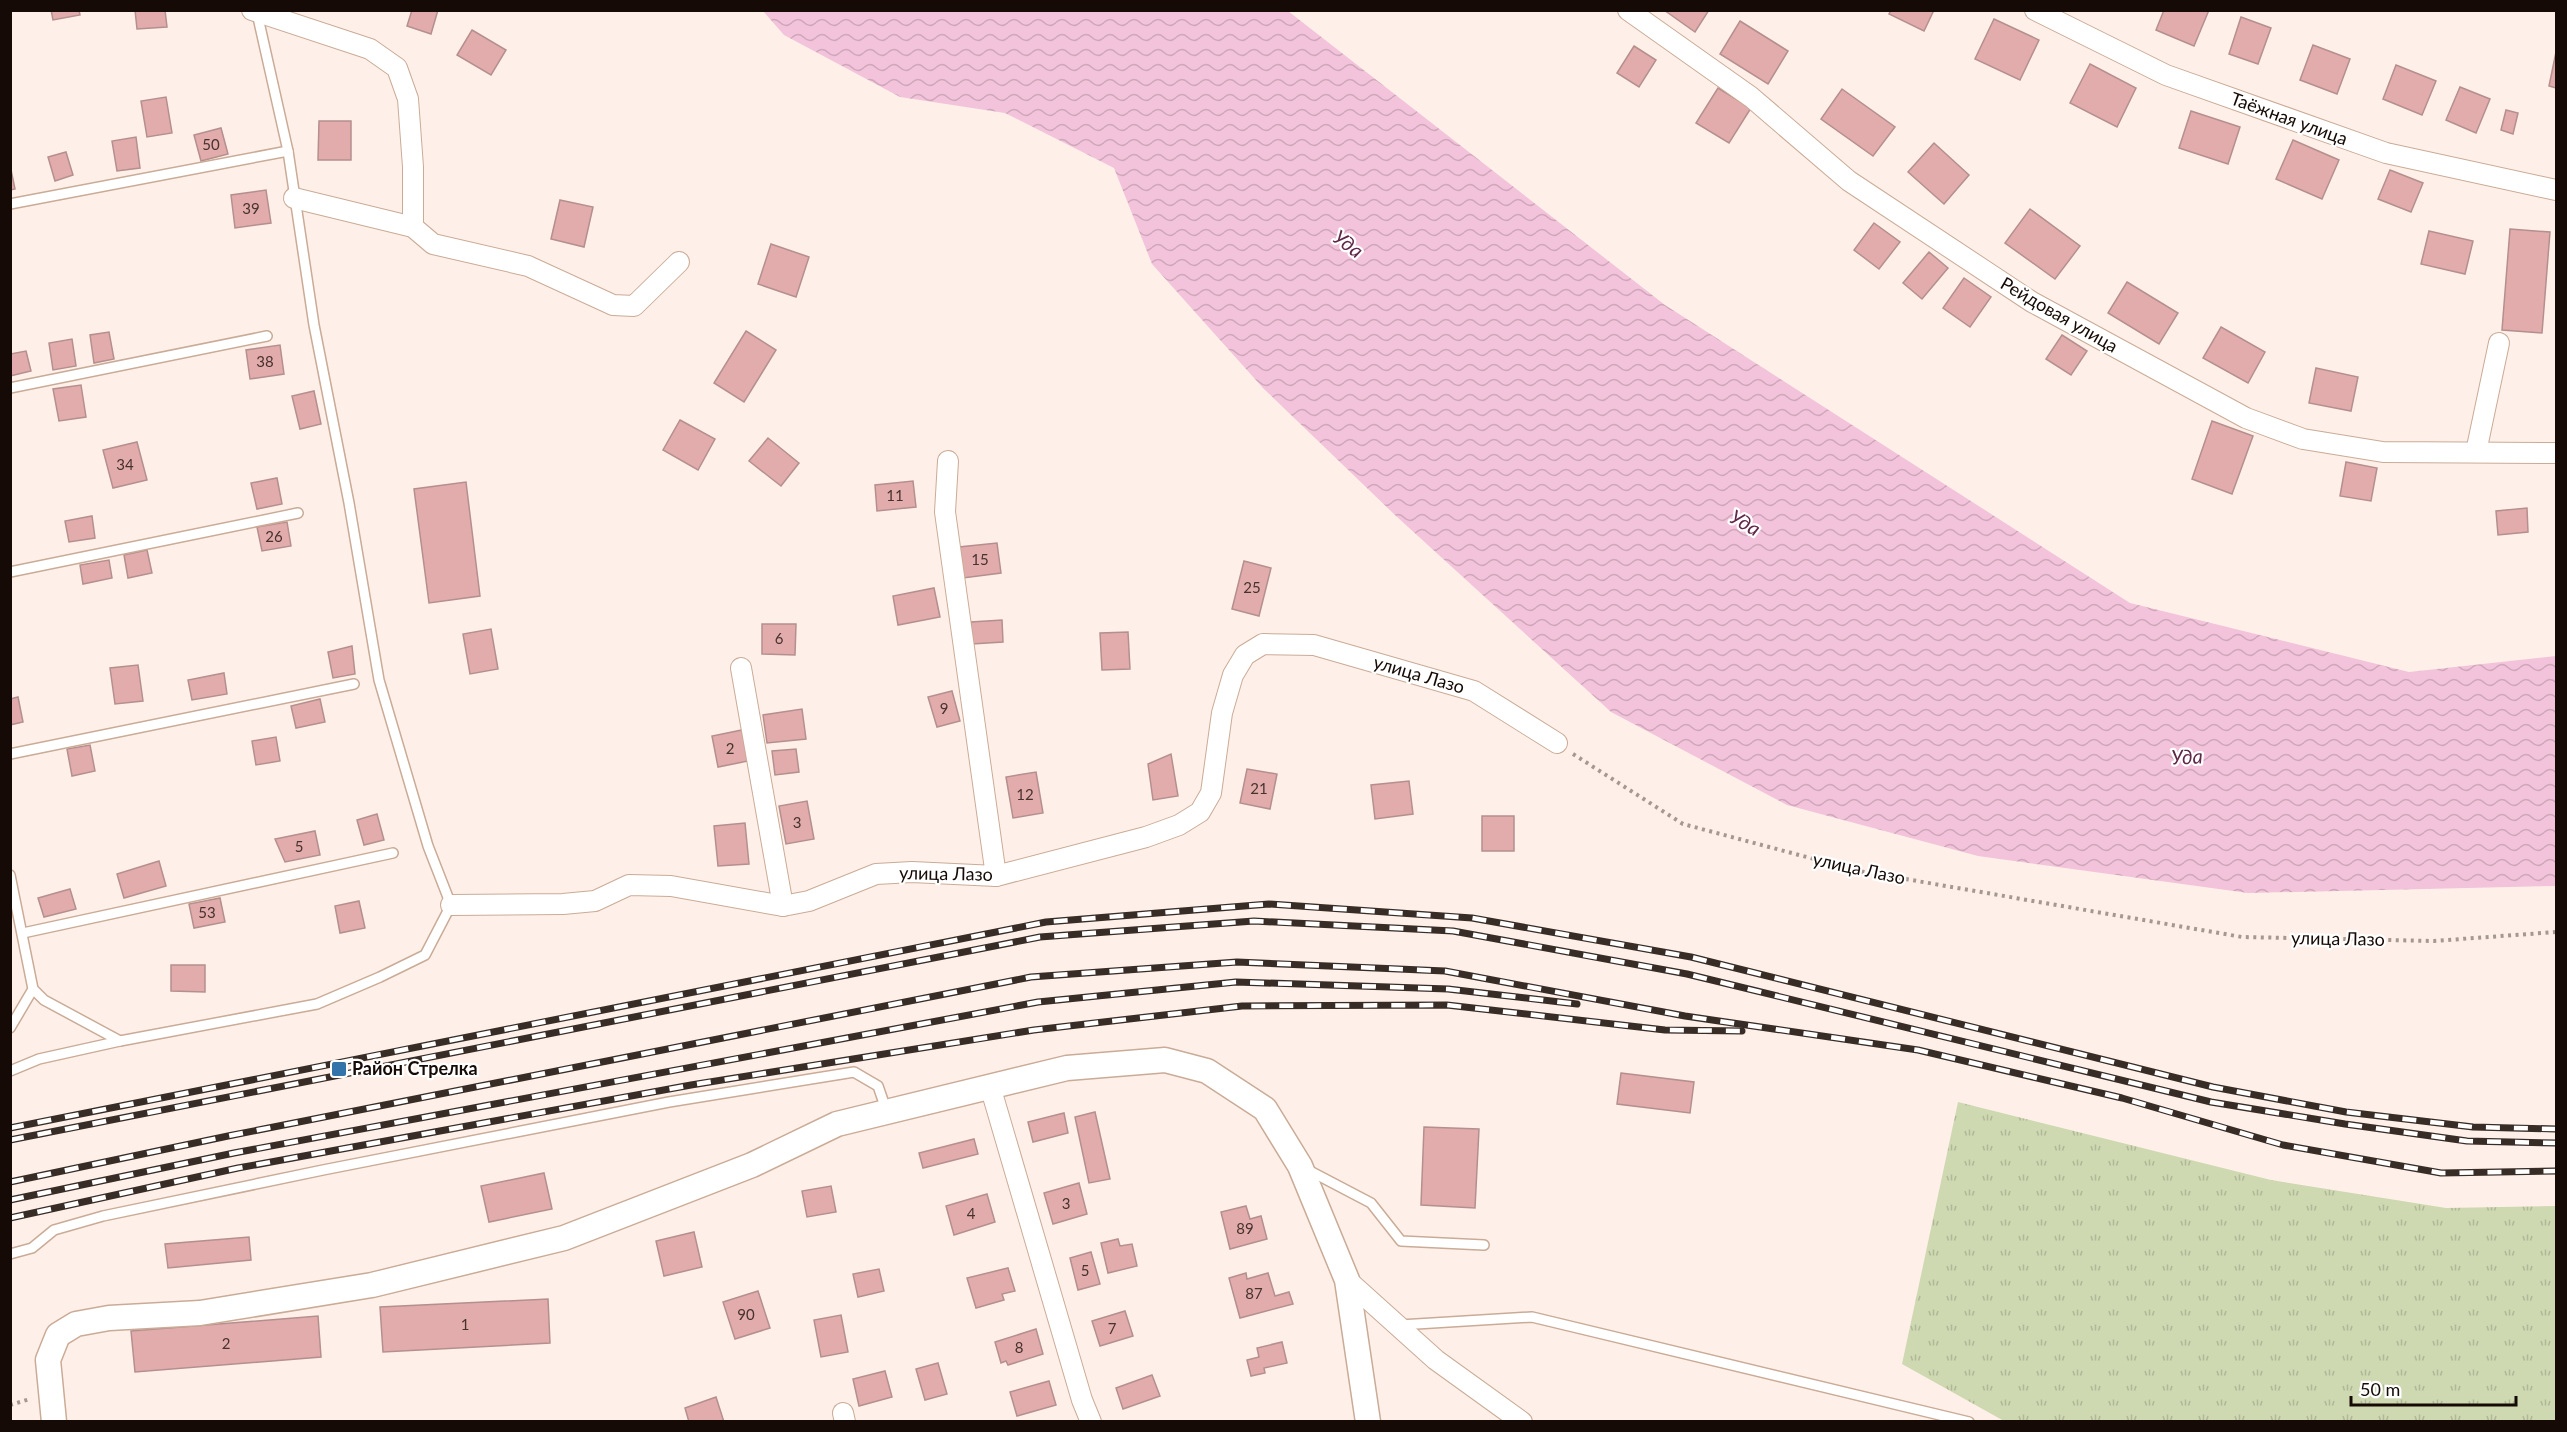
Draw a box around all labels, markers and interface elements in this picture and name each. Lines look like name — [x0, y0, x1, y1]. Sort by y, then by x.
street label: Таёжная улица — [2228, 87, 2351, 149]
house number: 50 — [202, 135, 220, 153]
house number: 39 — [242, 199, 260, 217]
water label: Уда — [1329, 224, 1368, 262]
street label: Рейдовая улица — [1997, 272, 2122, 357]
house number: 38 — [256, 352, 274, 370]
house number: 34 — [116, 455, 134, 473]
house number: 11 — [886, 486, 904, 504]
water label: Уда — [1726, 504, 1765, 540]
house number: 26 — [265, 527, 283, 545]
house number: 15 — [971, 550, 989, 568]
house number: 25 — [1243, 578, 1261, 596]
house number: 6 — [775, 629, 784, 647]
street label: улица Лазо — [1371, 651, 1467, 698]
house number: 9 — [940, 699, 948, 717]
house number: 2 — [726, 739, 734, 757]
water label: Уда — [2171, 743, 2203, 769]
house number: 21 — [1250, 779, 1268, 797]
house number: 12 — [1016, 785, 1034, 803]
house number: 3 — [793, 813, 801, 831]
house number: 5 — [295, 837, 303, 855]
street label: улица Лазо — [1811, 848, 1907, 889]
street label: улица Лазо — [899, 861, 993, 885]
house number: 53 — [198, 903, 216, 921]
street label: улица Лазо — [2291, 926, 2385, 950]
place label: Район Стрелка — [352, 1057, 478, 1079]
marker: Район Стрелка — [330, 1060, 348, 1078]
house number: 3 — [1062, 1194, 1070, 1212]
house number: 4 — [967, 1204, 976, 1222]
house number: 89 — [1236, 1219, 1254, 1237]
house number: 5 — [1081, 1261, 1089, 1279]
house number: 87 — [1245, 1284, 1263, 1302]
house number: 90 — [737, 1305, 755, 1323]
house number: 1 — [461, 1315, 469, 1333]
house number: 7 — [1108, 1319, 1117, 1337]
house number: 2 — [222, 1334, 230, 1352]
house number: 8 — [1015, 1338, 1023, 1356]
scale bar — [2351, 1369, 2516, 1407]
text: 50 m — [2360, 1378, 2400, 1400]

